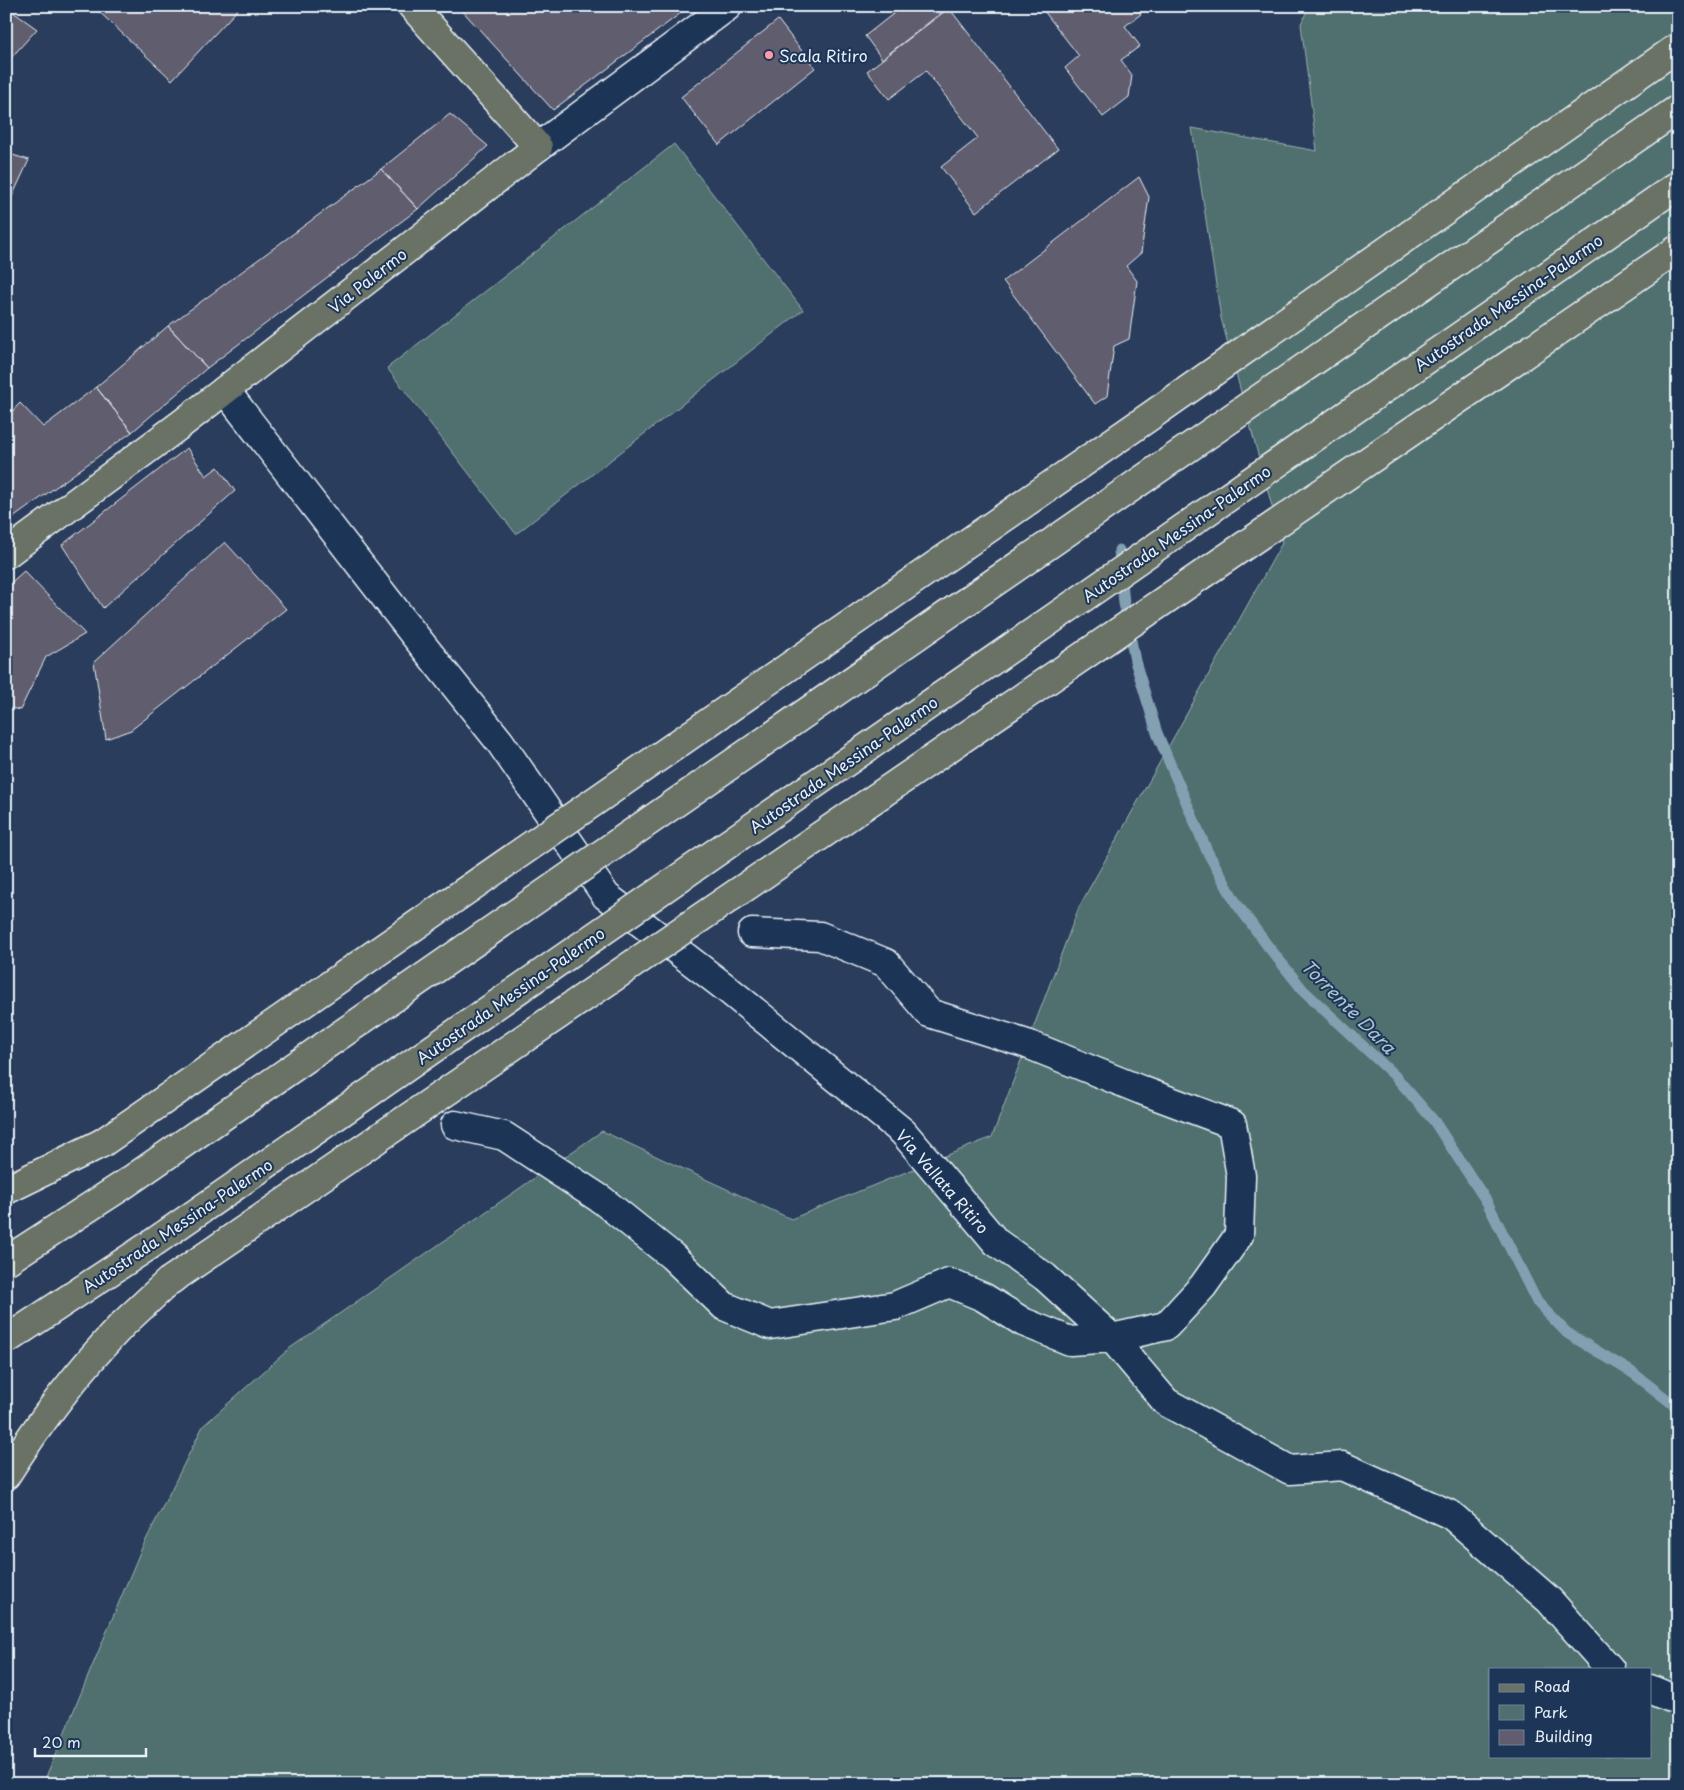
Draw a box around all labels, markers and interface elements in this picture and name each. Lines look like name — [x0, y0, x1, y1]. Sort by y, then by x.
place label: Scala Ritiro — [779, 43, 868, 67]
marker: Scala Ritiro — [763, 49, 775, 61]
street label: Autostrada Messina-Palermo — [1409, 228, 1607, 376]
street label: Via Palermo — [323, 242, 411, 318]
street label: Autostrada Messina-Palermo — [1077, 459, 1275, 607]
street label: Autostrada Messina-Palermo — [744, 690, 942, 838]
street label: Autostrada Messina-Palermo — [411, 921, 609, 1069]
water label: Torrente Dara — [1296, 953, 1403, 1060]
street label: Via Vallata Ritiro — [891, 1123, 995, 1239]
street label: Autostrada Messina-Palermo — [77, 1152, 277, 1298]
legend — [1489, 1668, 1652, 1758]
text: Road — [1534, 1674, 1570, 1697]
text: Park — [1534, 1700, 1568, 1723]
text: Building — [1534, 1724, 1593, 1747]
scale bar — [35, 1725, 146, 1757]
text: 20 m — [42, 1730, 81, 1753]

